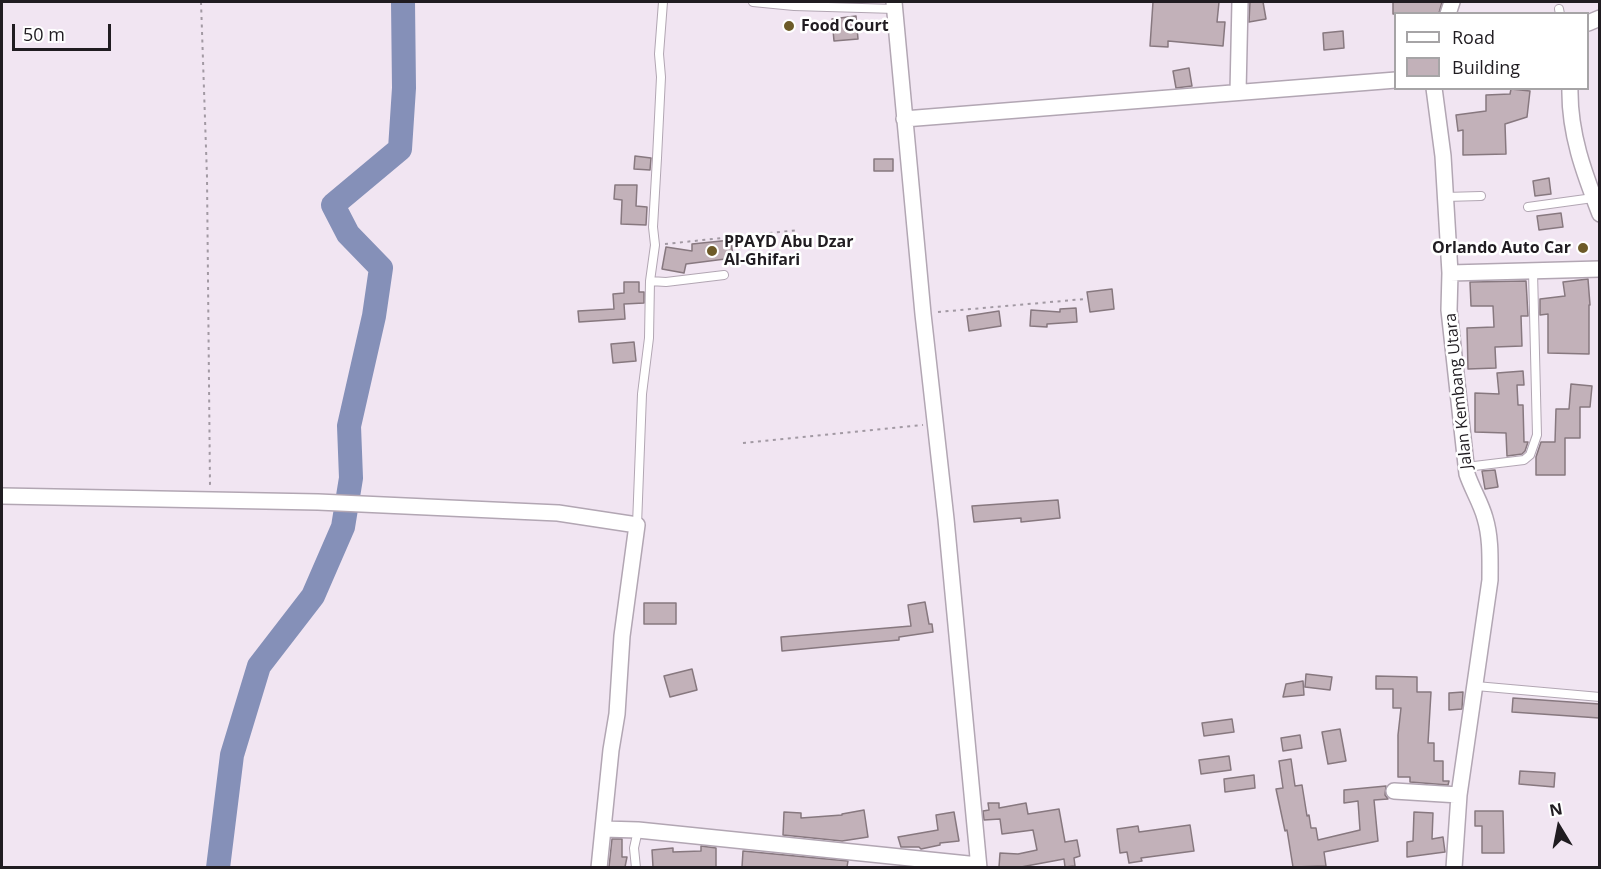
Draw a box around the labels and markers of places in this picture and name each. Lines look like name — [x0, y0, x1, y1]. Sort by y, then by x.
place label: Food Court — [801, 16, 889, 36]
marker: Food Court — [782, 19, 796, 33]
place label: PPAYD Abu Dzar Al-Ghifari — [724, 232, 854, 270]
place label: Orlando Auto Car — [1432, 238, 1571, 258]
marker: Orlando Auto Car — [1576, 241, 1590, 255]
marker: PPAYD Abu Dzar Al-Ghifari — [705, 244, 719, 258]

